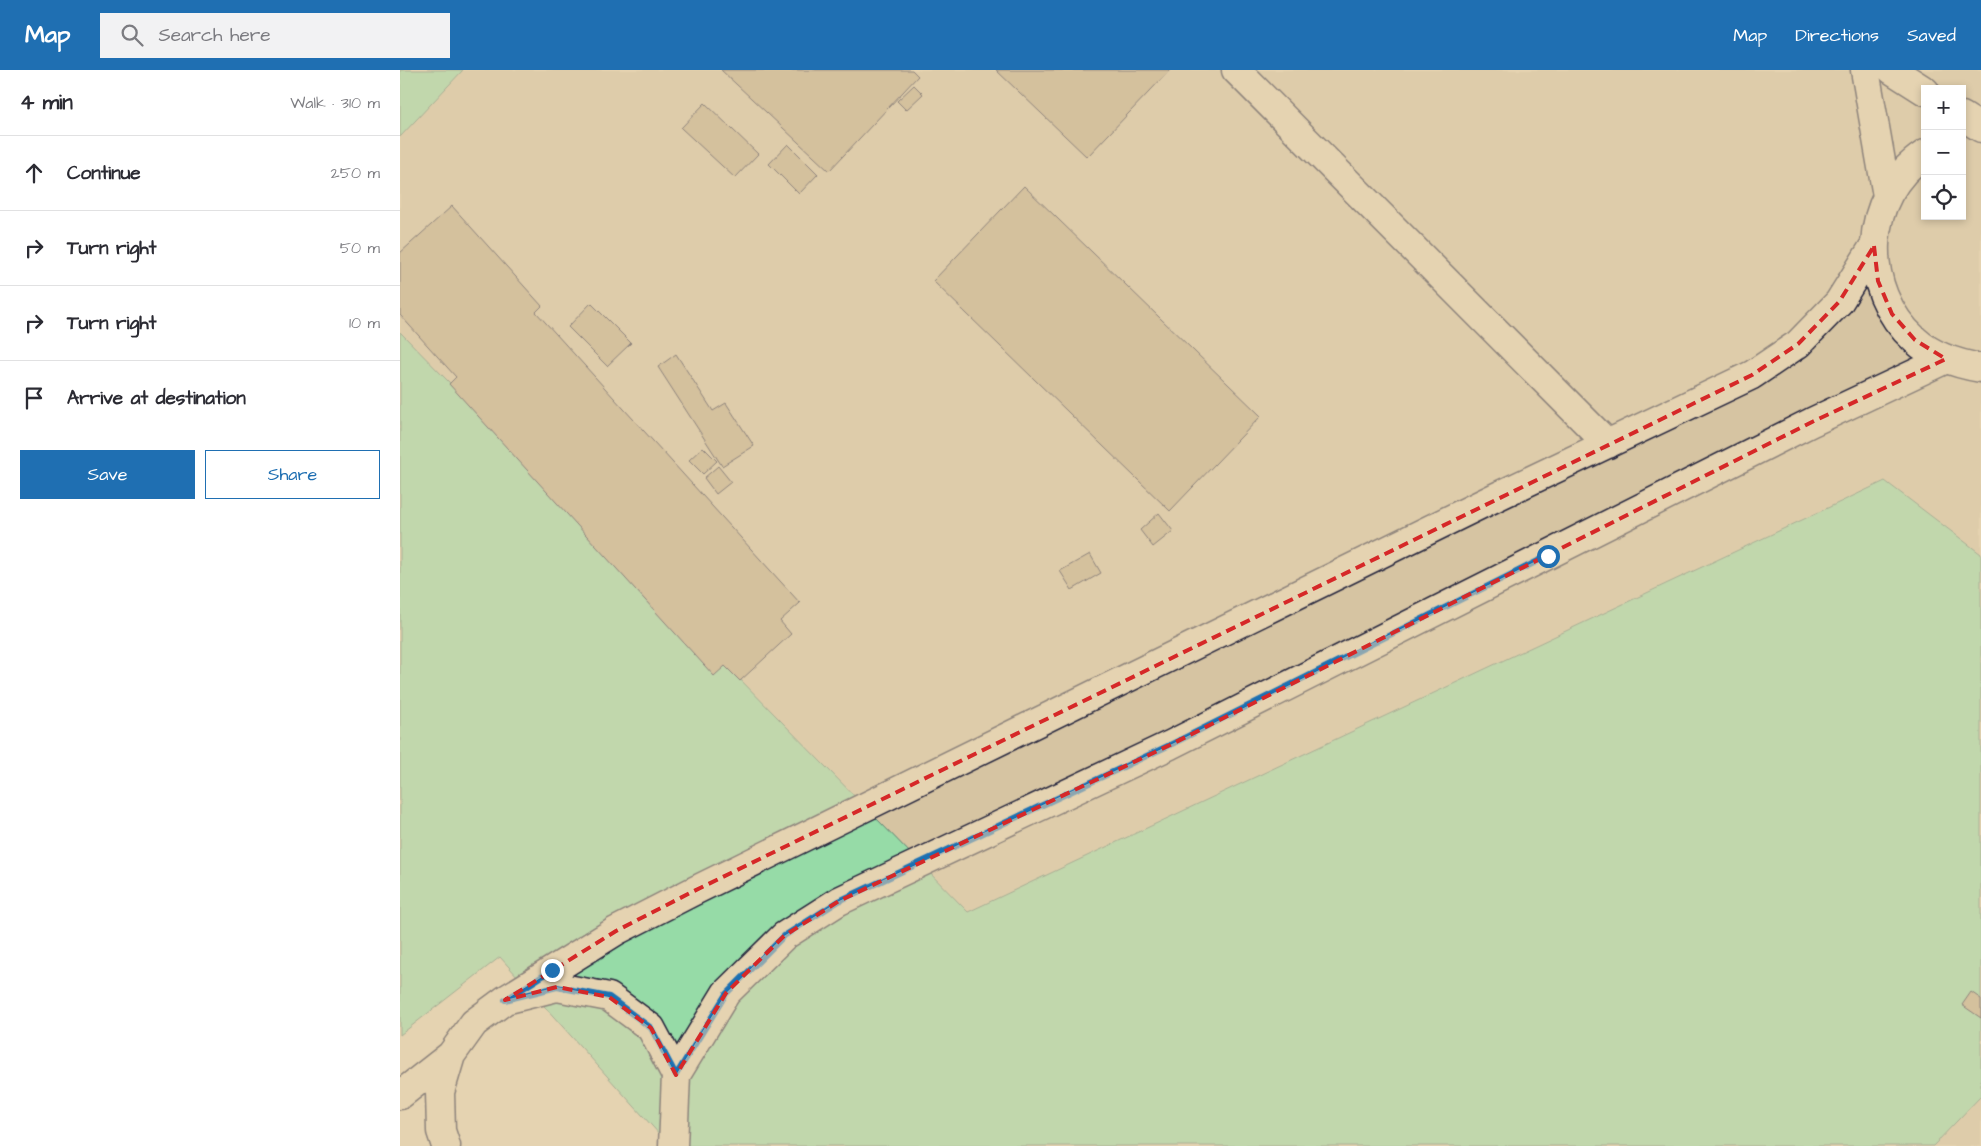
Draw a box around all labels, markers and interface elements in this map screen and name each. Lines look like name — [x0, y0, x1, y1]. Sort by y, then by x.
search box — [100, 13, 450, 58]
text: Map — [25, 18, 70, 52]
icon: search — [118, 21, 146, 49]
text: Search here — [158, 22, 271, 49]
text: Map — [1733, 23, 1767, 48]
text: Directions — [1795, 23, 1879, 48]
text: Saved — [1907, 23, 1956, 48]
map controls — [1921, 85, 1966, 220]
button: + — [1921, 85, 1966, 130]
text: 4 min — [20, 88, 73, 117]
text: Walk · 310 m — [290, 92, 380, 114]
button: − — [1921, 130, 1966, 175]
icon: ahead — [20, 159, 48, 187]
text: Continue — [67, 160, 141, 187]
text: 250 m — [331, 162, 380, 184]
button: locate — [1921, 175, 1966, 220]
icon: right — [20, 234, 48, 262]
text: Turn right — [67, 235, 156, 262]
text: 50 m — [340, 237, 380, 259]
icon: right — [20, 309, 48, 337]
text: Turn right — [67, 310, 156, 337]
text: 10 m — [349, 312, 380, 334]
icon: arrive — [20, 384, 48, 412]
text: Arrive at destination — [67, 385, 246, 412]
button: Save — [20, 450, 195, 499]
button: Share — [205, 450, 380, 499]
route start — [1537, 545, 1560, 568]
route end — [541, 959, 564, 982]

